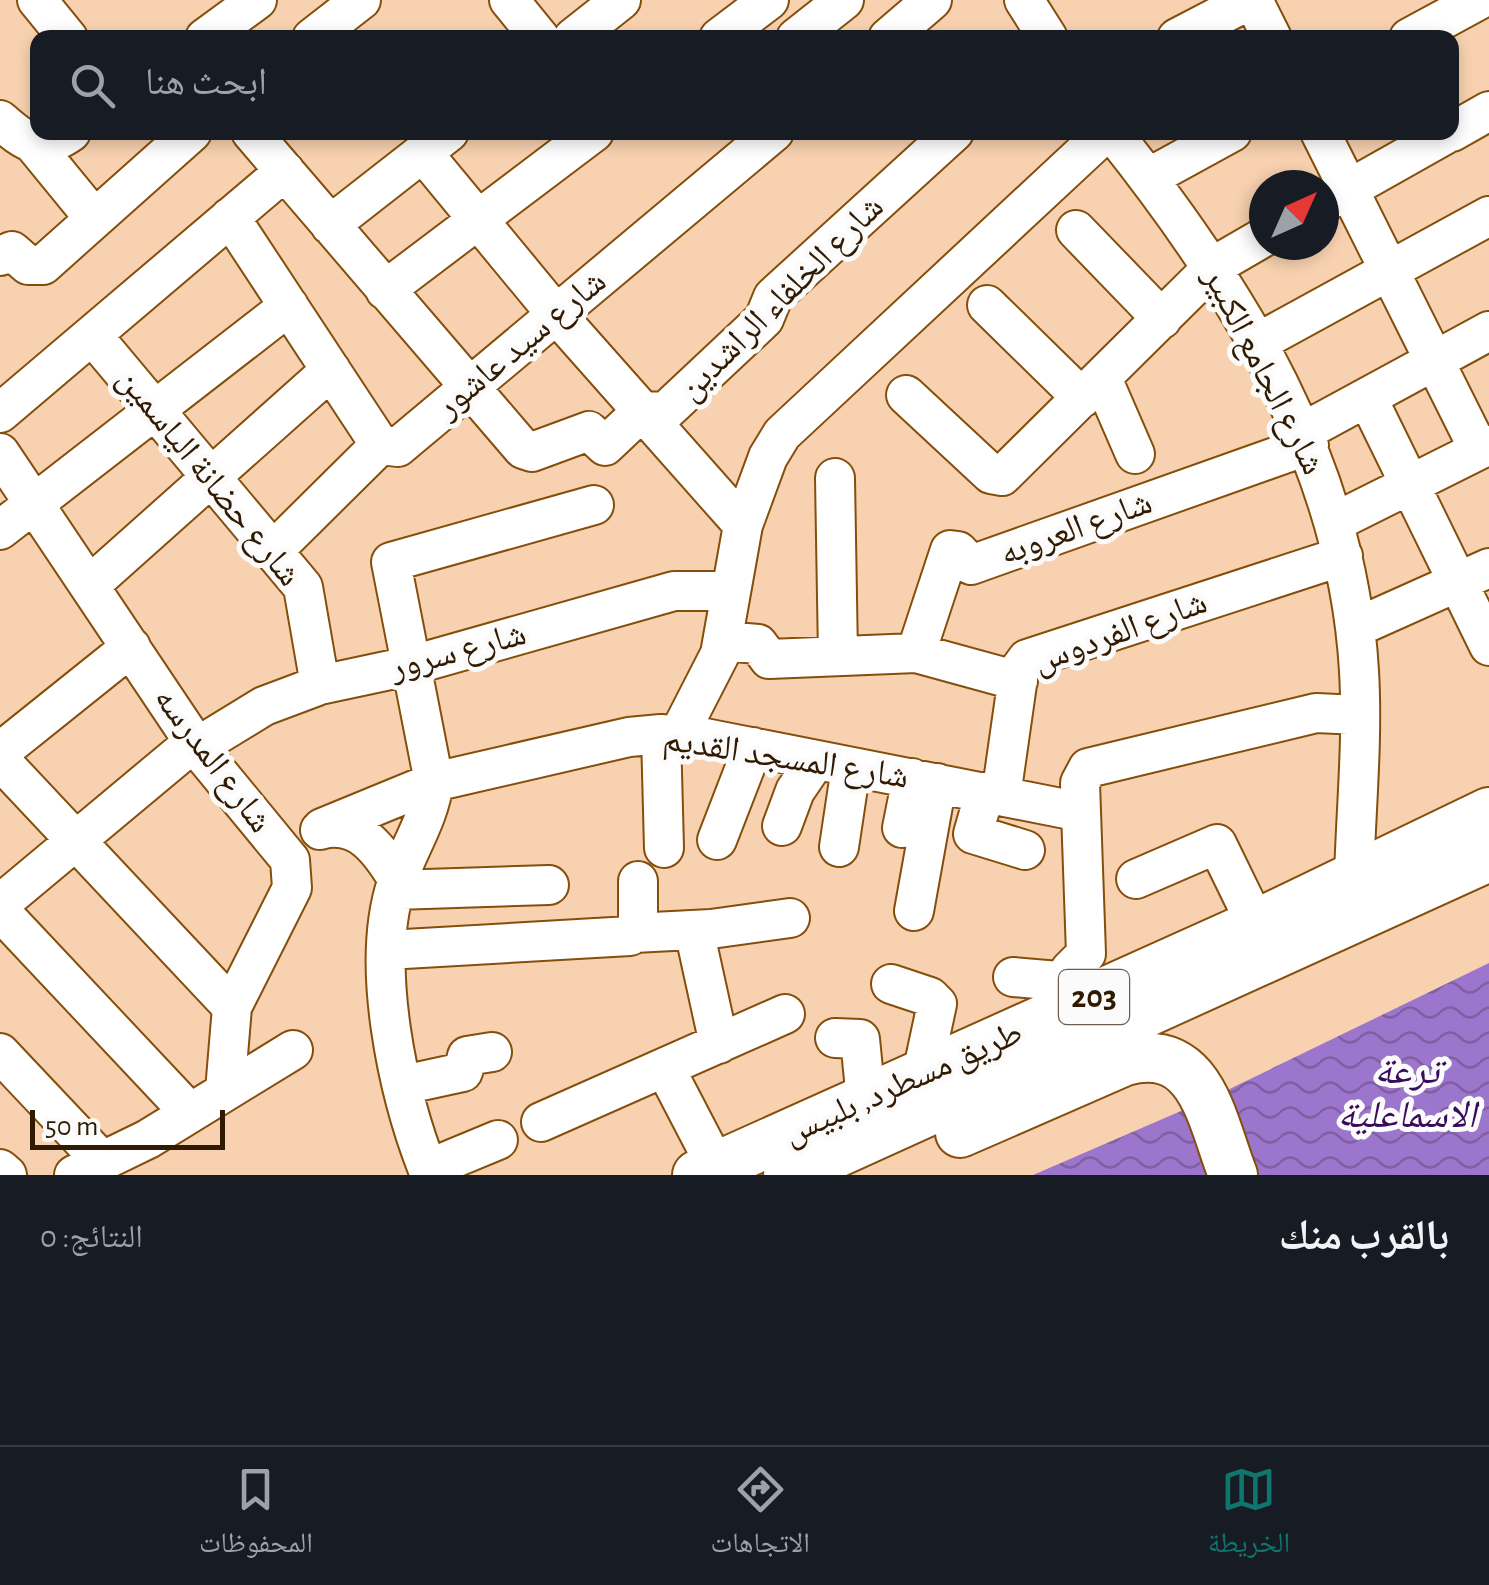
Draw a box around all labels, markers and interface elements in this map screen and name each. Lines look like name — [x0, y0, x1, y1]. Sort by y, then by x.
search box — [30, 30, 1459, 140]
icon: search — [65, 58, 120, 113]
text: ابحث هنا — [145, 64, 267, 102]
north arrow — [1249, 170, 1339, 260]
street label: شارع الخلفاء الراشدين — [672, 189, 892, 409]
street label: شارع الجامع الكبير — [1194, 261, 1331, 482]
street label: شارع سيد عاشور — [429, 263, 615, 428]
street label: شارع حضانة الياسمين — [108, 361, 307, 595]
street label: شارع العروبه — [996, 484, 1157, 574]
street label: شارع الفردوس — [1028, 584, 1213, 682]
street label: شارع سرور — [385, 616, 531, 689]
street label: شارع المدرسه — [145, 681, 279, 841]
street label: شارع المسجد القديم — [660, 721, 911, 799]
road number: 203 — [1059, 970, 1129, 1024]
street label: طريق مسطرد, بلبيس — [778, 1015, 1029, 1153]
water label: ترعة الاسماعلية — [1338, 1053, 1480, 1135]
scale bar — [30, 1105, 225, 1150]
text: 50 m — [45, 1113, 99, 1141]
text: بالقرب منك — [1279, 1215, 1449, 1257]
text: النتائج: 0 — [40, 1221, 143, 1253]
tab: المحفوظات — [199, 1462, 313, 1570]
tab: الاتجاهات — [711, 1462, 810, 1570]
tab: الخريطة — [1208, 1462, 1290, 1570]

